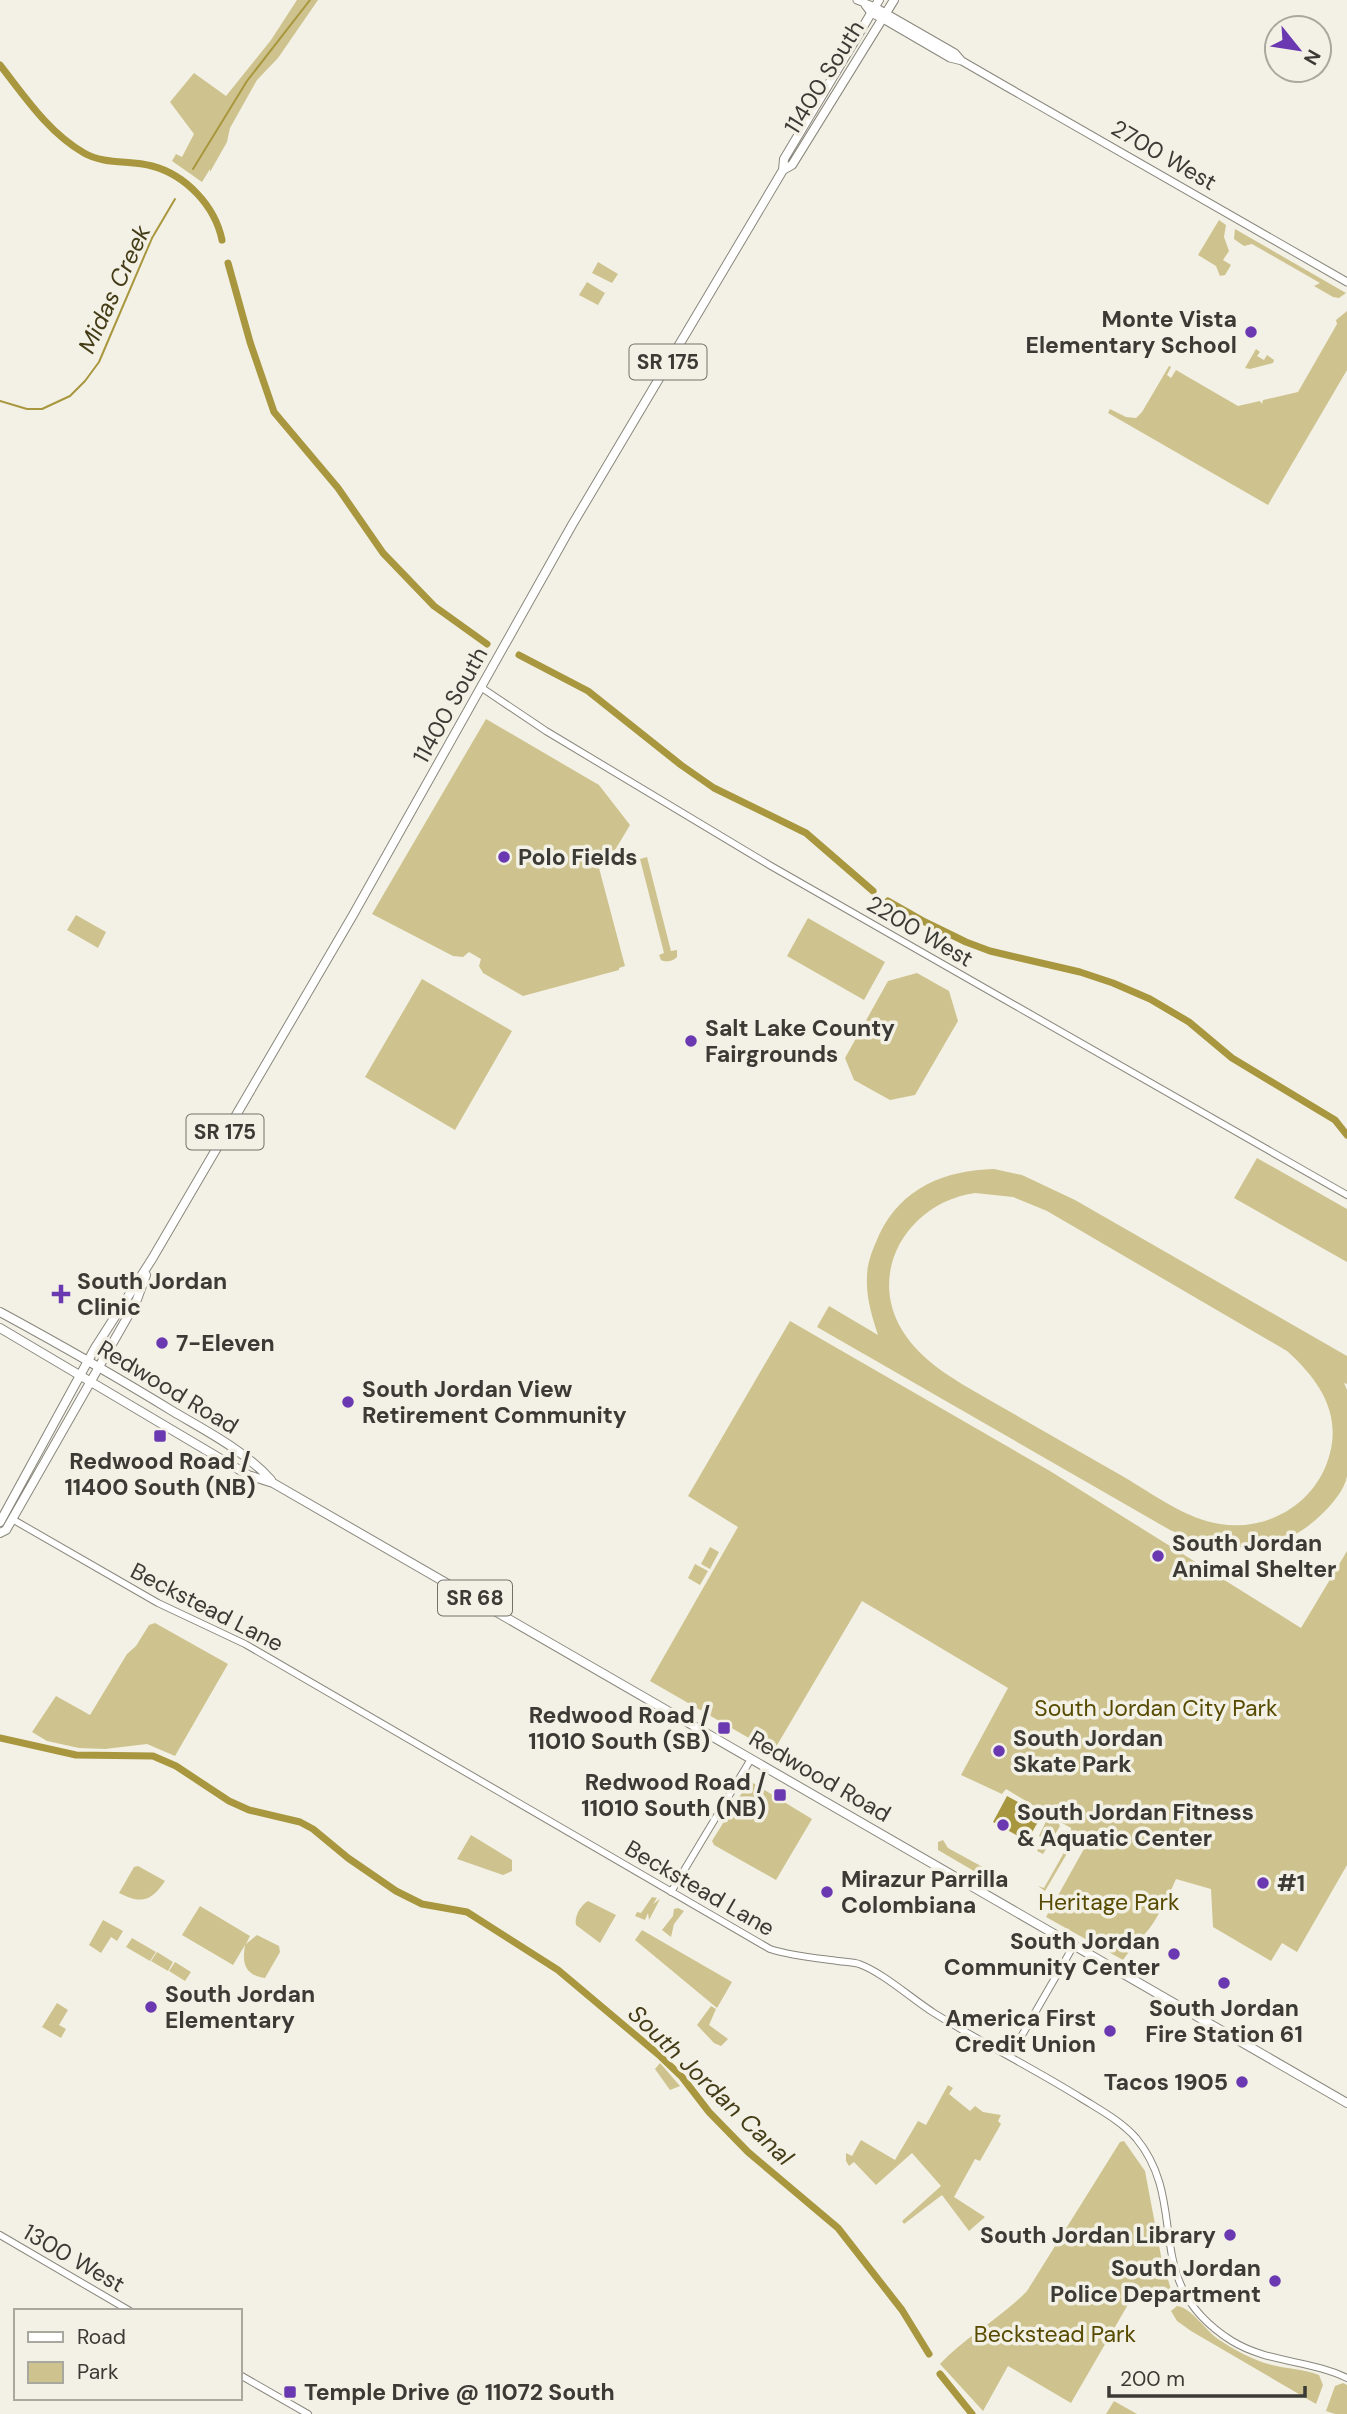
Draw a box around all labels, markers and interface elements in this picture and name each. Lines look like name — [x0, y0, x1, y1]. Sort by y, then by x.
north arrow — [1263, 14, 1333, 84]
street label: 11400 South — [777, 15, 871, 139]
text: N — [1298, 45, 1327, 70]
street label: 2700 West — [1106, 113, 1222, 197]
water label: Midas Creek — [71, 219, 158, 358]
place label: Monte Vista Elementary School — [1026, 304, 1237, 360]
marker: Monte Vista Elementary School — [1243, 324, 1259, 340]
road number: SR 175 — [630, 344, 706, 380]
street label: 11400 South — [406, 642, 494, 768]
place label: Polo Fields — [518, 842, 638, 872]
marker: Polo Fields — [496, 849, 512, 865]
street label: 2200 West — [861, 888, 979, 974]
place label: Salt Lake County Fairgrounds — [705, 1013, 895, 1069]
marker: Salt Lake County Fairgrounds — [683, 1033, 699, 1049]
road number: SR 175 — [187, 1114, 264, 1150]
place label: South Jordan Clinic — [77, 1266, 227, 1322]
marker: South Jordan Clinic — [51, 1284, 71, 1304]
place label: 7-Eleven — [176, 1328, 275, 1358]
street label: Redwood Road — [92, 1333, 244, 1441]
marker: 7-Eleven — [154, 1335, 170, 1351]
place label: South Jordan View Retirement Community — [362, 1374, 627, 1430]
marker: South Jordan View Retirement Community — [340, 1394, 356, 1410]
marker: Redwood Road / 11400 South (NB) — [152, 1428, 168, 1444]
place label: Redwood Road / 11400 South (NB) — [64, 1446, 256, 1502]
place label: South Jordan Animal Shelter — [1172, 1528, 1336, 1584]
marker: South Jordan Animal Shelter — [1150, 1548, 1166, 1564]
street label: Beckstead Lane — [125, 1556, 289, 1658]
road number: SR 68 — [438, 1580, 512, 1616]
park label: South Jordan City Park — [1034, 1693, 1278, 1723]
place label: Redwood Road / 11010 South (SB) — [528, 1700, 710, 1756]
marker: Redwood Road / 11010 South (SB) — [716, 1720, 732, 1736]
street label: Redwood Road — [744, 1723, 896, 1829]
place label: South Jordan Skate Park — [1013, 1723, 1163, 1779]
marker: South Jordan Skate Park — [991, 1743, 1007, 1759]
place label: Redwood Road / 11010 South (NB) — [581, 1767, 766, 1823]
marker: Redwood Road / 11010 South (NB) — [772, 1787, 788, 1803]
place label: South Jordan Fitness & Aquatic Center — [1017, 1797, 1254, 1853]
marker: South Jordan Fitness & Aquatic Center — [995, 1817, 1011, 1833]
street label: Beckstead Lane — [620, 1833, 780, 1943]
place label: Mirazur Parrilla Colombiana — [841, 1864, 1009, 1920]
place label: #1 — [1277, 1868, 1305, 1898]
marker: #1 — [1255, 1875, 1271, 1891]
marker: Mirazur Parrilla Colombiana — [819, 1884, 835, 1900]
park label: Heritage Park — [1038, 1887, 1180, 1917]
place label: South Jordan Community Center — [944, 1926, 1160, 1982]
marker: South Jordan Community Center — [1166, 1946, 1182, 1962]
marker: South Jordan Fire Station 61 — [1216, 1975, 1232, 1991]
place label: South Jordan Elementary — [165, 1979, 315, 2035]
place label: South Jordan Fire Station 61 — [1145, 1993, 1303, 2049]
water label: South Jordan Canal — [622, 1998, 801, 2172]
marker: South Jordan Elementary — [143, 1999, 159, 2015]
place label: America First Credit Union — [945, 2003, 1096, 2059]
marker: America First Credit Union — [1102, 2023, 1118, 2039]
place label: Tacos 1905 — [1104, 2067, 1228, 2097]
marker: Tacos 1905 — [1234, 2074, 1250, 2090]
street label: 1300 West — [18, 2217, 130, 2299]
place label: South Jordan Library — [980, 2220, 1216, 2250]
marker: South Jordan Library — [1222, 2227, 1238, 2243]
place label: South Jordan Police Department — [1050, 2253, 1261, 2309]
marker: South Jordan Police Department — [1267, 2273, 1283, 2289]
legend — [14, 2309, 242, 2400]
park label: Beckstead Park — [974, 2319, 1137, 2349]
text: Road — [77, 2323, 126, 2351]
scale bar — [1109, 2354, 1305, 2398]
text: Park — [77, 2358, 119, 2386]
text: 200 m — [1120, 2365, 1185, 2393]
place label: Temple Drive @ 11072 South — [304, 2377, 615, 2407]
marker: Temple Drive @ 11072 South — [282, 2384, 298, 2400]

